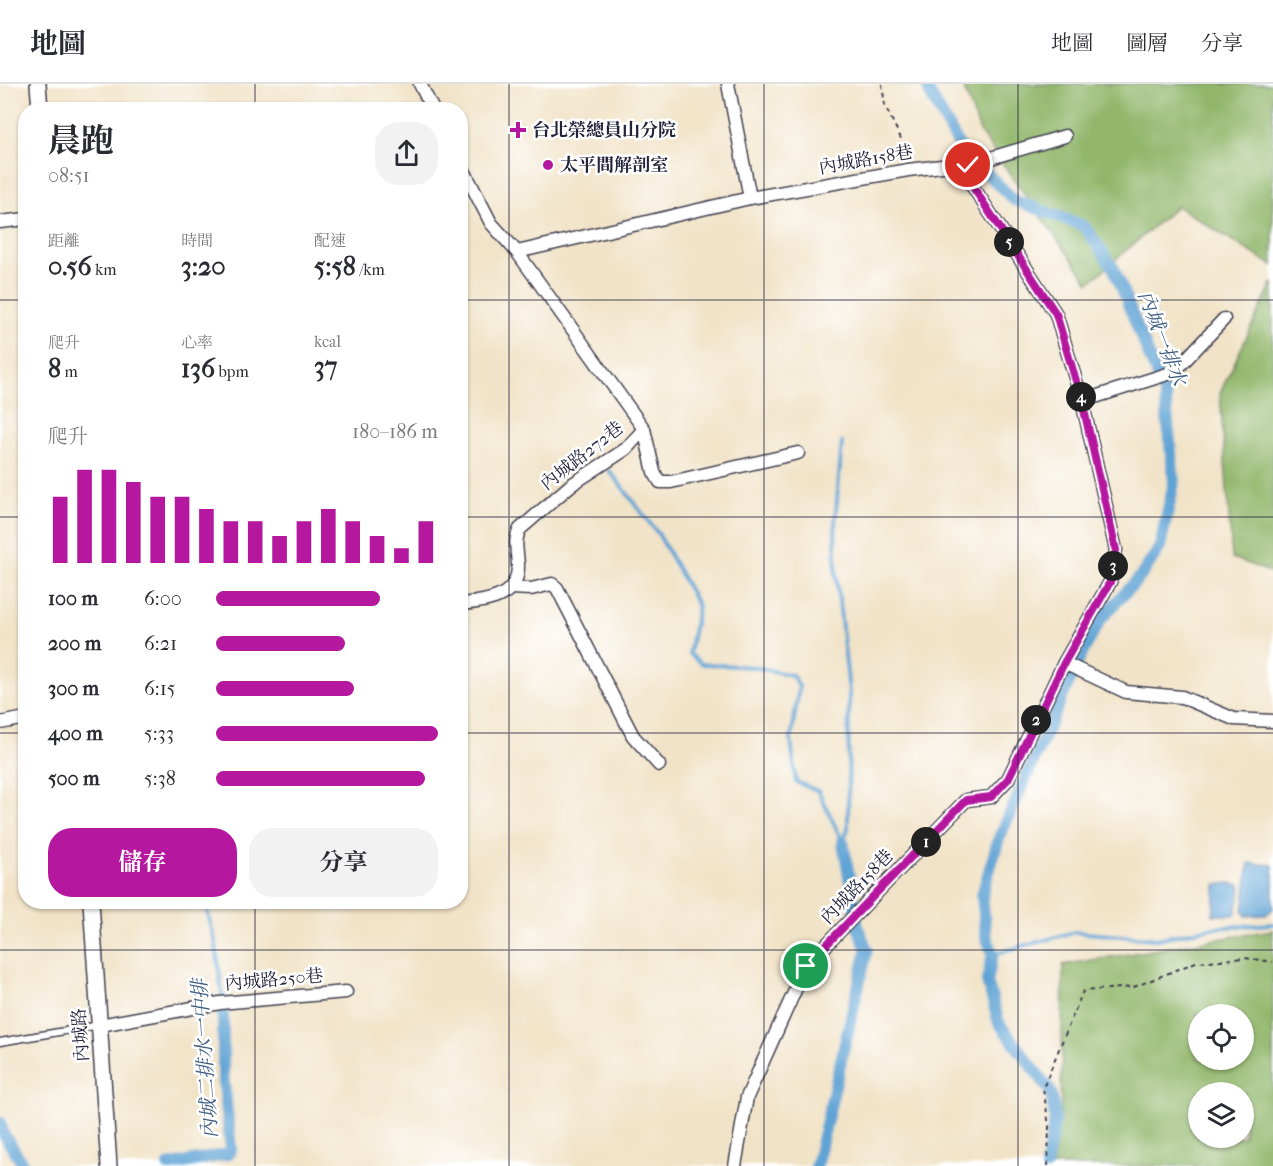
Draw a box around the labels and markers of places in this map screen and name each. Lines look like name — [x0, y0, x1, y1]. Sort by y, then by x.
place label: 台北榮總員山分院 — [532, 120, 676, 141]
marker: 台北榮總員山分院 — [509, 121, 527, 139]
pin — [942, 139, 993, 190]
place label: 太平間解剖室 — [560, 155, 668, 176]
marker: 太平間解剖室 — [541, 158, 555, 172]
pin: 5 — [994, 227, 1024, 257]
pin: 4 — [1066, 382, 1096, 412]
pin: 3 — [1098, 551, 1128, 581]
pin: 2 — [1021, 705, 1051, 735]
pin: 1 — [911, 827, 941, 857]
pin — [780, 940, 831, 991]

